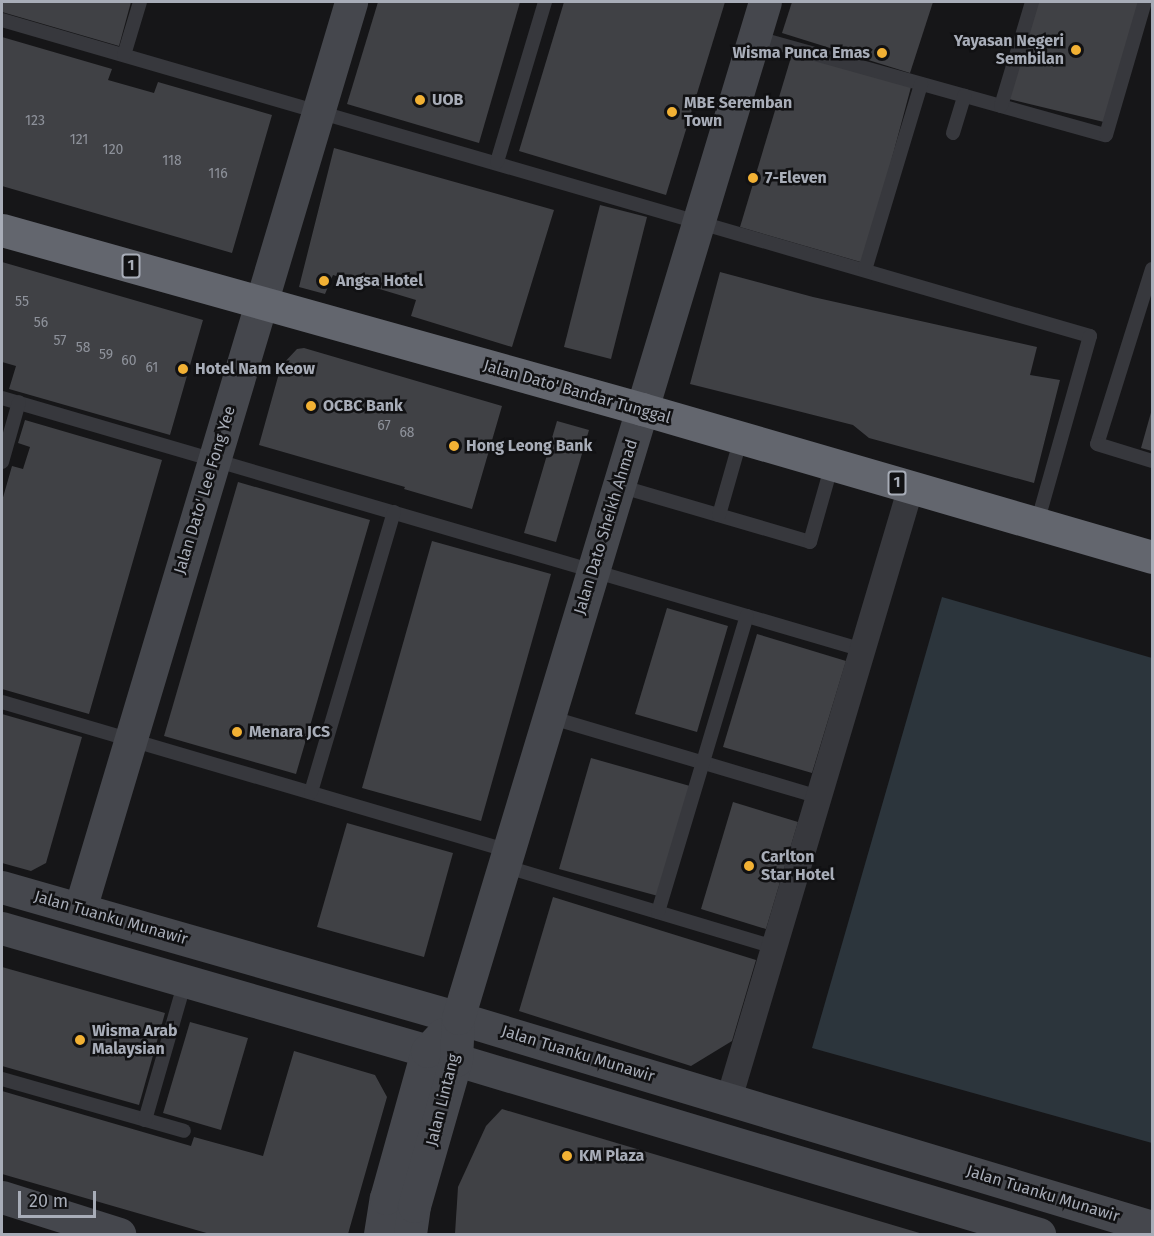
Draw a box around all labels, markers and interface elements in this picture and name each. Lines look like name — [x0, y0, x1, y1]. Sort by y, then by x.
place label: Yayasan Negeri Sembilan — [954, 31, 1064, 69]
place label: Wisma Punca Emas — [732, 43, 870, 63]
marker: Yayasan Negeri Sembilan — [1069, 43, 1083, 57]
marker: Wisma Punca Emas — [875, 46, 889, 60]
place label: UOB — [432, 90, 463, 110]
marker: UOB — [413, 93, 427, 107]
place label: MBE Seremban Town — [684, 93, 792, 131]
marker: MBE Seremban Town — [665, 105, 679, 119]
house number: 123 — [25, 113, 45, 129]
house number: 121 — [70, 132, 88, 148]
house number: 120 — [103, 142, 123, 158]
house number: 118 — [162, 153, 182, 169]
house number: 116 — [208, 166, 228, 182]
place label: 7-Eleven — [765, 168, 827, 188]
marker: 7-Eleven — [746, 171, 760, 185]
road number: 1 — [120, 254, 142, 278]
place label: Angsa Hotel — [336, 271, 423, 291]
marker: Angsa Hotel — [317, 274, 331, 288]
house number: 55 — [15, 294, 29, 310]
house number: 56 — [34, 315, 48, 331]
house number: 57 — [54, 333, 66, 349]
house number: 58 — [76, 340, 90, 356]
house number: 59 — [99, 347, 113, 363]
house number: 60 — [121, 353, 137, 369]
street label: Jalan Dato' Bandar Tunggal — [481, 356, 673, 428]
place label: Hotel Nam Keow — [195, 359, 315, 379]
house number: 61 — [146, 360, 158, 376]
marker: Hotel Nam Keow — [176, 362, 190, 376]
place label: OCBC Bank — [323, 396, 403, 416]
marker: OCBC Bank — [304, 399, 318, 413]
street label: Jalan Dato' Lee Fong Yee — [170, 404, 240, 576]
house number: 67 — [377, 418, 391, 434]
house number: 68 — [399, 425, 415, 441]
place label: Hong Leong Bank — [466, 436, 592, 456]
street label: Jalan Dato Sheikh Ahmad — [570, 437, 642, 617]
marker: Hong Leong Bank — [447, 439, 461, 453]
road number: 1 — [886, 471, 908, 495]
place label: Menara JCS — [249, 722, 330, 742]
marker: Menara JCS — [230, 725, 244, 739]
place label: Carlton Star Hotel — [761, 847, 835, 885]
marker: Carlton Star Hotel — [742, 859, 756, 873]
street label: Jalan Tuanku Munawir — [32, 887, 190, 949]
place label: Wisma Arab Malaysian — [92, 1021, 177, 1059]
street label: Jalan Tuanku Munawir — [499, 1022, 657, 1086]
marker: Wisma Arab Malaysian — [73, 1033, 87, 1047]
street label: Jalan Lintang — [422, 1052, 464, 1148]
place label: KM Plaza — [579, 1146, 644, 1166]
marker: KM Plaza — [560, 1149, 574, 1163]
street label: Jalan Tuanku Munawir — [964, 1162, 1122, 1226]
scale bar — [21, 1179, 99, 1217]
text: 20 m — [29, 1190, 68, 1212]

